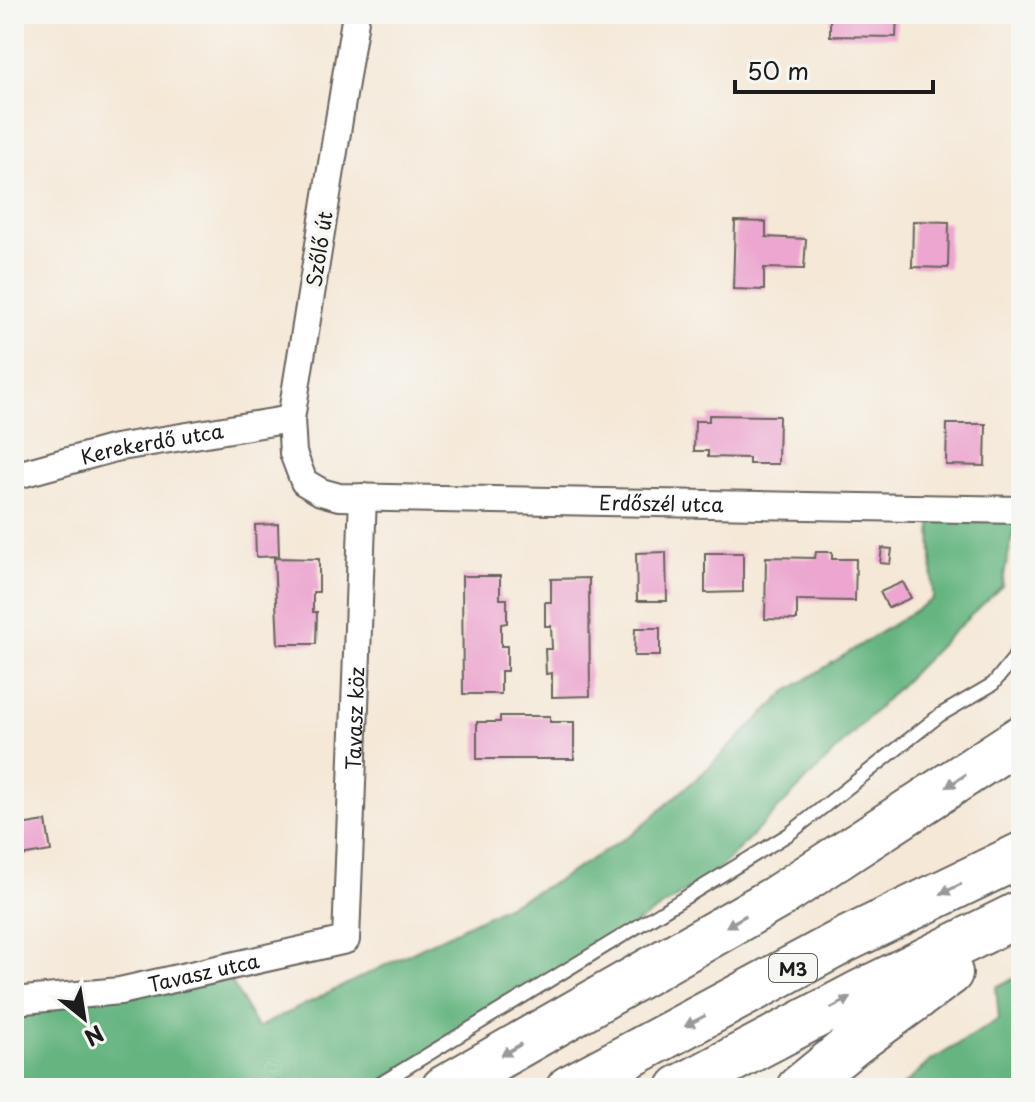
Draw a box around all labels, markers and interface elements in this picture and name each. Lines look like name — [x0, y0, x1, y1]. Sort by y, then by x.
scale bar — [735, 44, 933, 94]
text: 50 m — [747, 52, 809, 88]
street label: Szőlő út — [298, 209, 340, 289]
street label: Kerekerdő utca — [77, 415, 226, 472]
street label: Erdőszél utca — [599, 487, 724, 519]
street label: Tavasz köz — [338, 666, 371, 771]
one-way arrow — [945, 773, 966, 788]
one-way arrow — [939, 882, 962, 896]
one-way arrow — [725, 914, 748, 928]
street label: Tavasz utca — [145, 945, 263, 999]
road number: M3 — [769, 954, 817, 982]
north arrow — [44, 978, 124, 1058]
one-way arrow — [830, 996, 853, 1009]
one-way arrow — [683, 1014, 706, 1027]
text: N — [79, 1018, 111, 1055]
one-way arrow — [500, 1043, 522, 1057]

